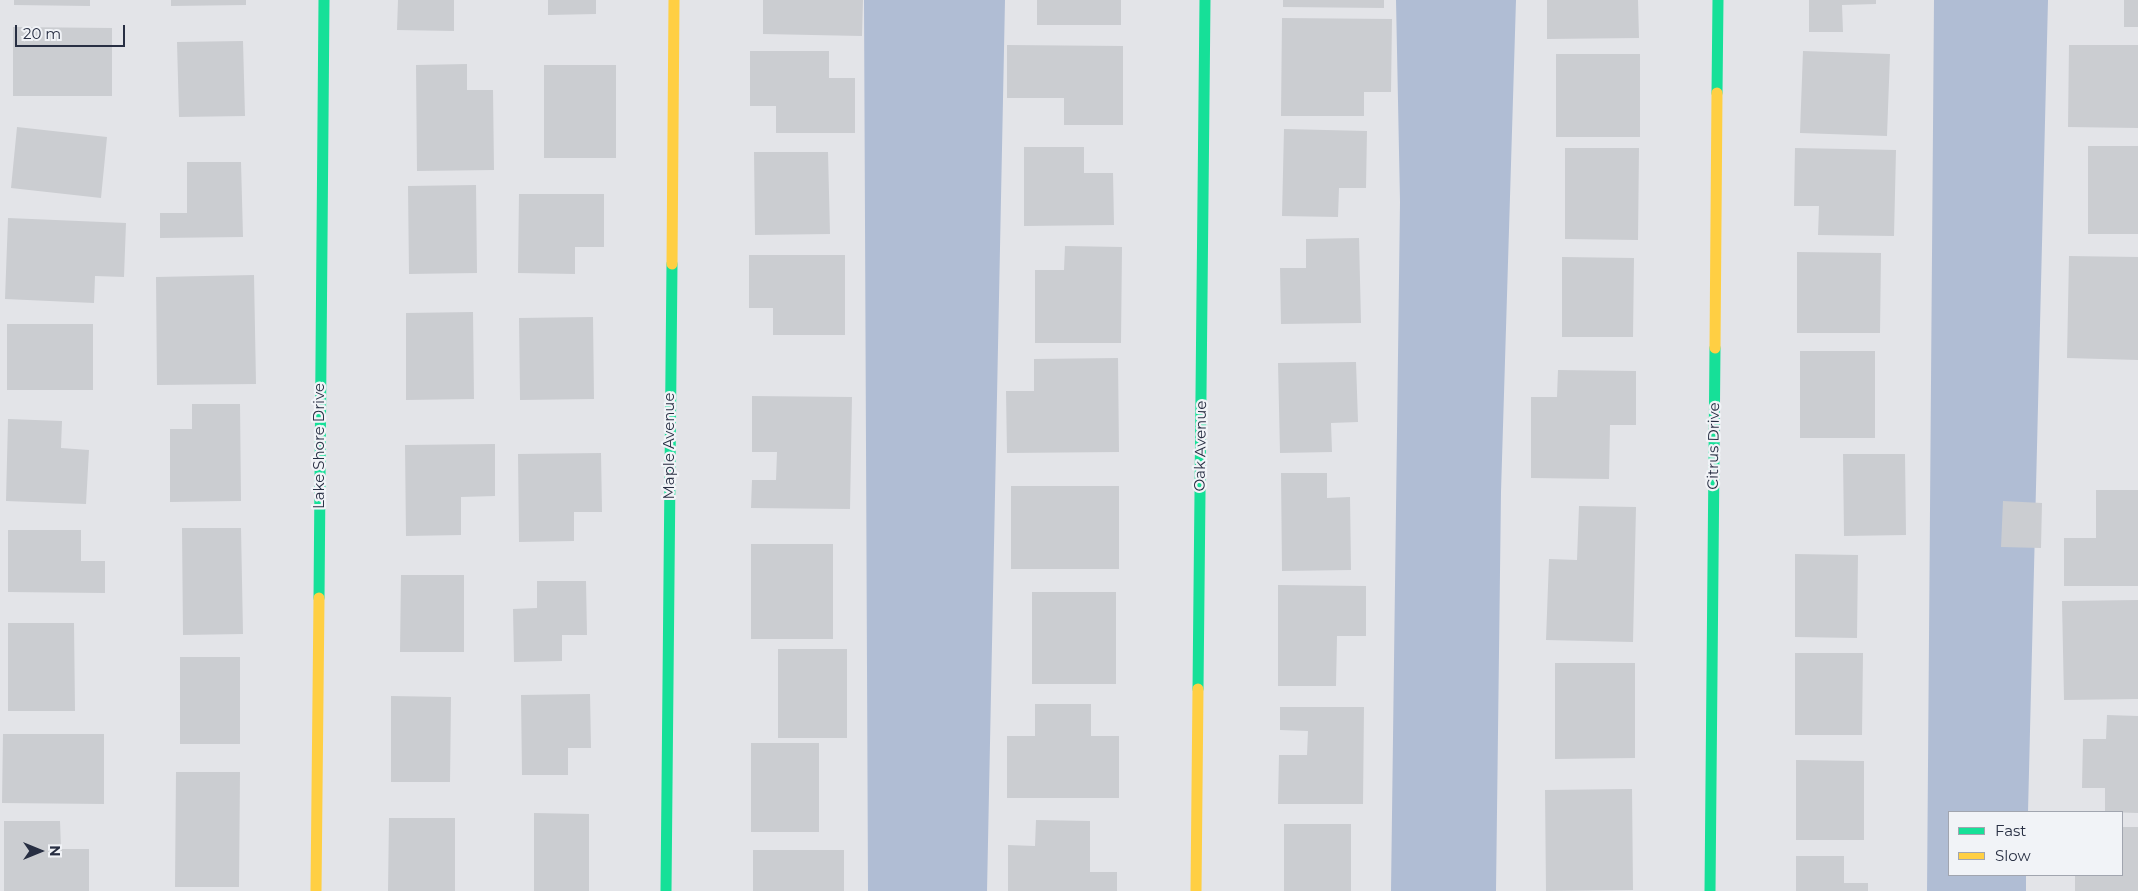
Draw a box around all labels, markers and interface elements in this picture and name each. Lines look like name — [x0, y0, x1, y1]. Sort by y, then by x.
scale bar — [18, 15, 128, 47]
text: 20 m — [23, 24, 61, 43]
street label: Lake Shore Drive — [311, 383, 329, 509]
street label: Maple Avenue — [661, 393, 679, 499]
street label: Oak Avenue — [1191, 400, 1211, 492]
street label: Citrus Drive — [1704, 402, 1724, 490]
legend — [1948, 811, 2123, 876]
text: Fast — [1995, 821, 2026, 840]
north arrow — [15, 826, 65, 876]
text: N — [46, 845, 64, 857]
text: Slow — [1995, 846, 2031, 865]

